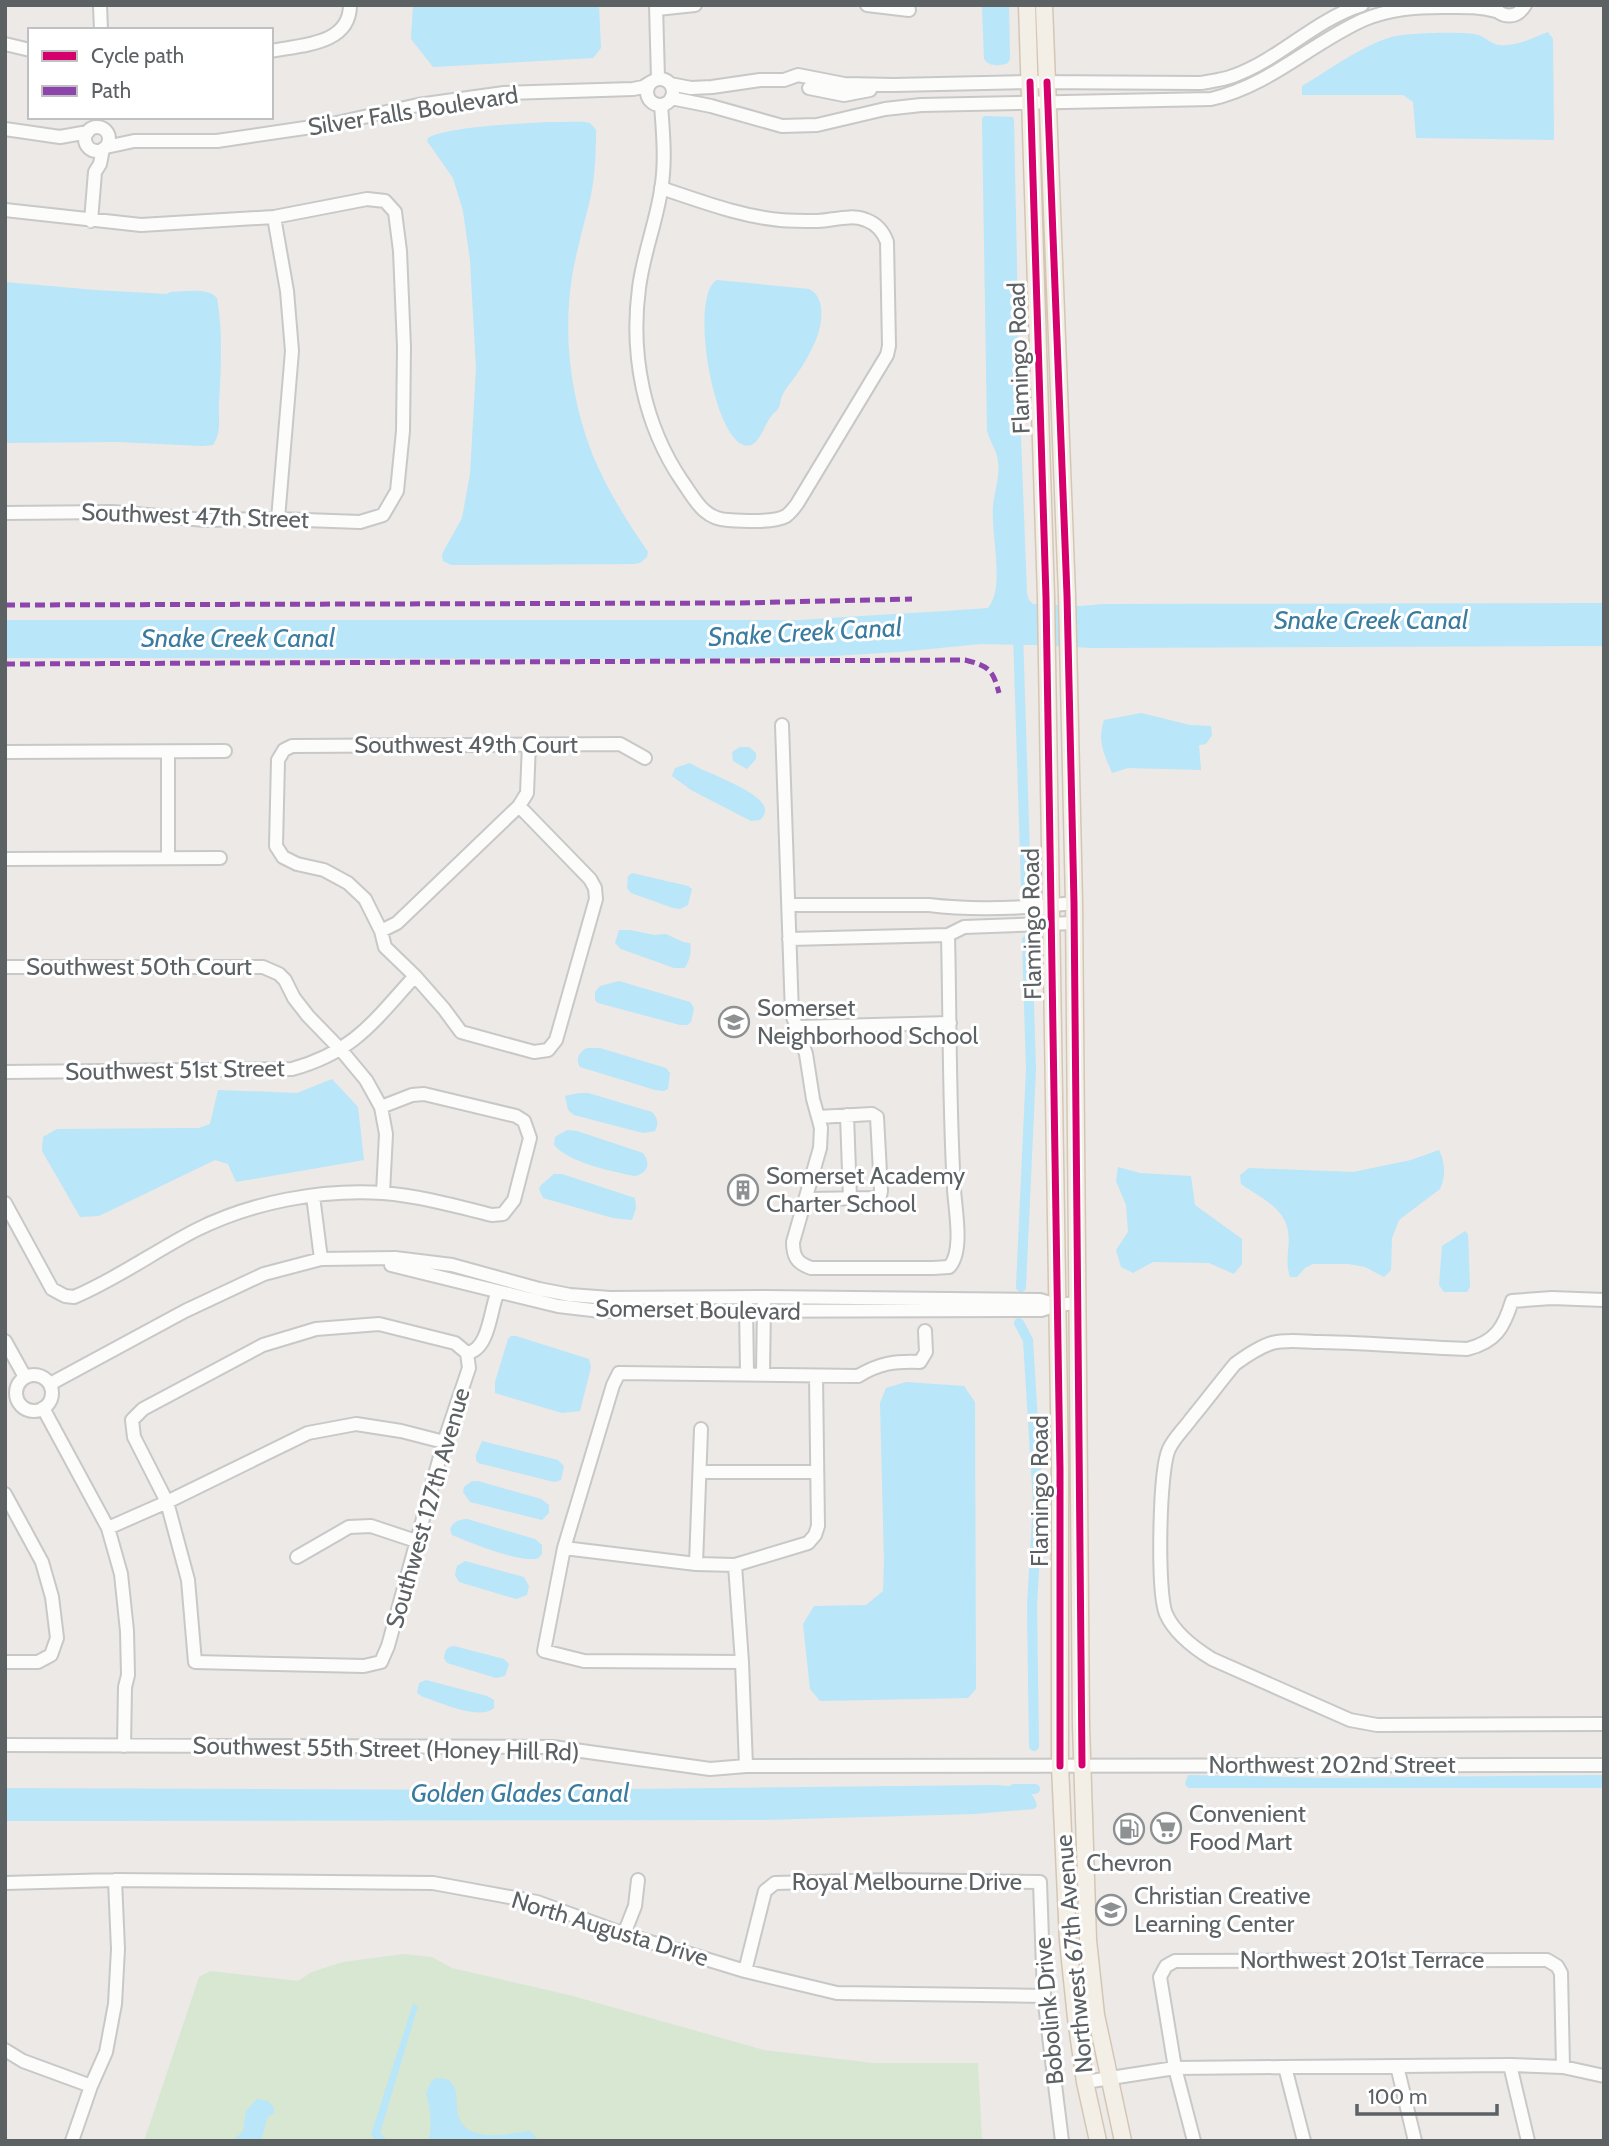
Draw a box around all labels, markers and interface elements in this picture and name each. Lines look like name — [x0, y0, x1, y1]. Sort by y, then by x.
legend — [28, 28, 273, 119]
text: Cycle path — [91, 43, 184, 68]
text: Path — [91, 78, 131, 103]
street label: Silver Falls Boulevard — [306, 80, 520, 141]
street label: Flamingo Road — [1001, 282, 1036, 434]
street label: Southwest 47th Street — [81, 497, 309, 534]
water label: Snake Creek Canal — [1274, 604, 1468, 636]
water label: Snake Creek Canal — [707, 611, 903, 653]
water label: Snake Creek Canal — [141, 622, 335, 654]
street label: Southwest 49th Court — [354, 730, 578, 759]
street label: Flamingo Road — [1016, 848, 1047, 1000]
street label: Southwest 50th Court — [26, 952, 252, 981]
place label: Somerset Neighborhood School — [757, 993, 978, 1050]
school or university icon: Somerset Neighborhood School — [717, 1005, 751, 1039]
street label: Southwest 51st Street — [65, 1053, 285, 1086]
place label: Somerset Academy Charter School — [766, 1161, 965, 1218]
building icon: Somerset Academy Charter School — [726, 1173, 760, 1207]
street label: Somerset Boulevard — [595, 1293, 801, 1326]
street label: Southwest 127th Avenue — [379, 1384, 476, 1631]
street label: Flamingo Road — [1025, 1415, 1054, 1567]
street label: Southwest 55th Street (Honey Hill Rd) — [192, 1731, 580, 1766]
street label: Northwest 202nd Street — [1209, 1750, 1455, 1779]
water label: Golden Glades Canal — [411, 1777, 629, 1809]
place label: Convenient Food Mart — [1189, 1799, 1306, 1856]
supermarket icon: Convenient Food Mart — [1149, 1811, 1183, 1845]
fuel station icon: Chevron — [1112, 1812, 1146, 1846]
street label: Northwest 67th Avenue — [1049, 1834, 1098, 2075]
place label: Chevron — [1086, 1848, 1172, 1877]
street label: Royal Melbourne Drive — [792, 1867, 1022, 1896]
place label: Christian Creative Learning Center — [1134, 1881, 1310, 1938]
street label: North Augusta Drive — [508, 1885, 712, 1972]
school or university icon: Christian Creative Learning Center — [1094, 1893, 1128, 1927]
street label: Bobolink Drive — [1028, 1936, 1069, 2086]
street label: Northwest 201st Terrace — [1240, 1945, 1484, 1974]
scale bar — [1357, 2072, 1497, 2116]
text: 100 m — [1368, 2084, 1427, 2109]

